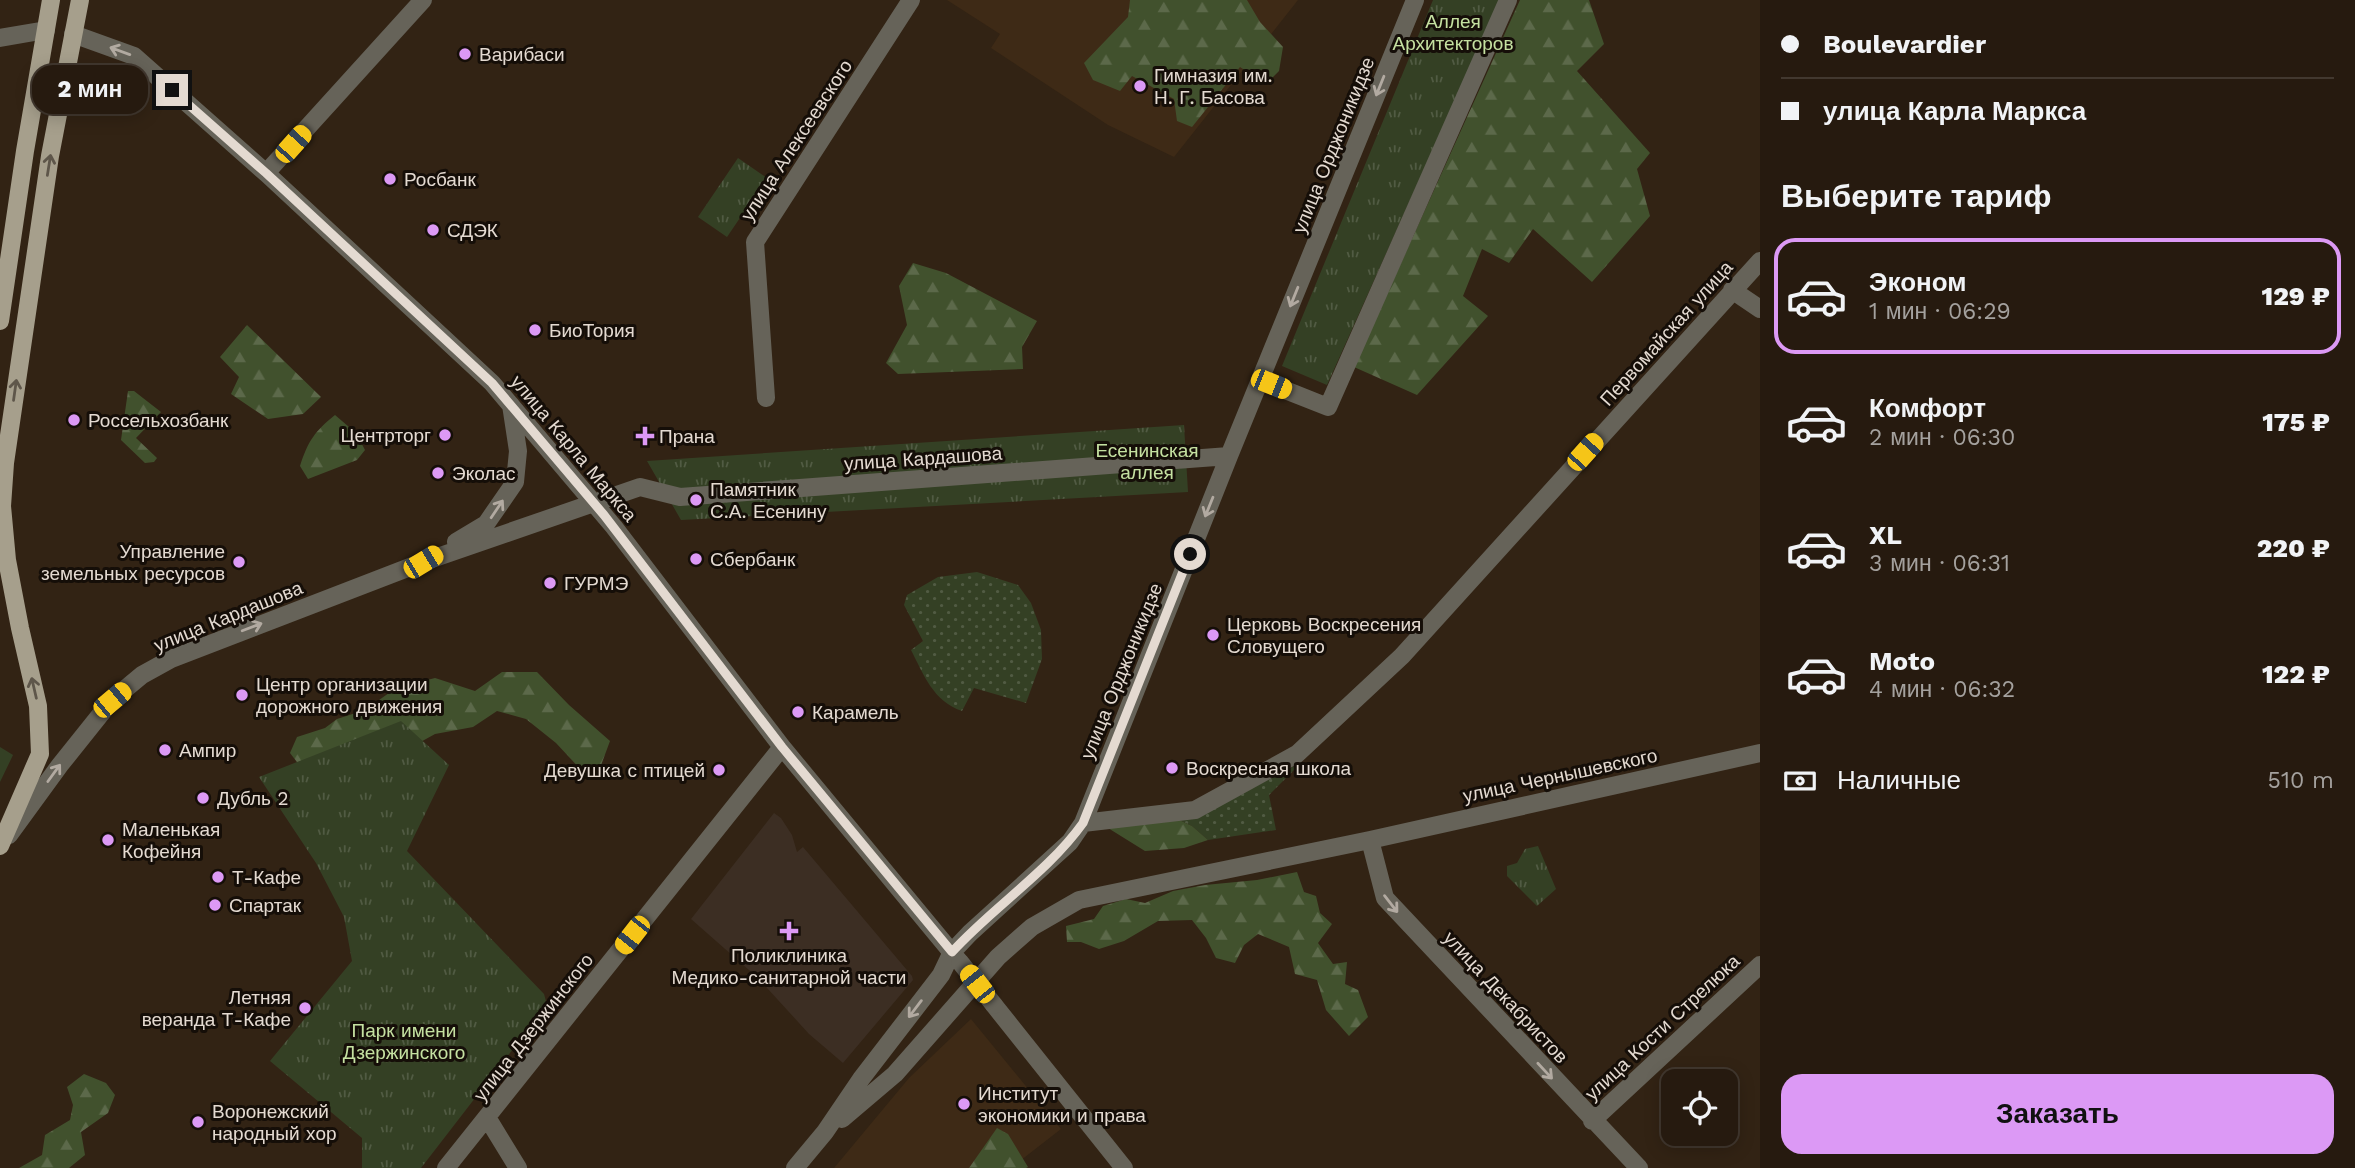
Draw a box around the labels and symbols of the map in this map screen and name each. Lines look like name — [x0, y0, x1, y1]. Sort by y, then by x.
park label: Аллея Архитекторов — [1392, 10, 1514, 55]
place label: Варибаси — [479, 43, 565, 66]
one-way arrow — [110, 44, 132, 56]
marker: Варибаси — [457, 46, 473, 62]
street label: улица Орджоникидзе — [1288, 54, 1379, 237]
street label: улица Алексеевского — [736, 55, 857, 225]
place label: Гимназия им. Н. Г. Басова — [1154, 64, 1273, 109]
callout: 2 мин — [32, 66, 148, 114]
route end — [156, 74, 188, 106]
one-way arrow — [1373, 75, 1386, 96]
marker: Гимназия им. Н. Г. Басова — [1132, 78, 1148, 94]
car — [272, 121, 315, 167]
one-way arrow — [43, 154, 56, 177]
place label: Росбанк — [404, 168, 476, 191]
marker: Росбанк — [382, 171, 398, 187]
place label: СДЭК — [447, 219, 498, 242]
marker: СДЭК — [425, 222, 441, 238]
street label: Первомайская улица — [1595, 256, 1738, 411]
one-way arrow — [1287, 285, 1300, 307]
place label: БиоТория — [549, 319, 635, 342]
marker: БиоТория — [527, 322, 543, 338]
car — [1248, 366, 1295, 402]
street label: улица Карла Маркса — [506, 370, 642, 527]
one-way arrow — [9, 379, 22, 402]
place label: Россельхозбанк — [88, 409, 229, 432]
marker: Россельхозбанк — [66, 412, 82, 428]
place label: Центрторг — [340, 424, 431, 447]
place label: Прана — [659, 425, 715, 448]
marker: Центрторг — [437, 427, 453, 443]
marker: Прана — [637, 428, 653, 444]
car — [1564, 429, 1607, 475]
park label: Есенинская аллея — [1095, 439, 1199, 484]
street label: улица Кардашова — [843, 441, 1003, 475]
place label: Эколас — [452, 462, 516, 485]
marker: Эколас — [430, 465, 446, 481]
place label: Памятник С.А. Есенину — [710, 478, 827, 523]
marker: Памятник С.А. Есенину — [688, 492, 704, 508]
one-way arrow — [1201, 496, 1214, 518]
one-way arrow — [490, 500, 504, 519]
route start — [1174, 538, 1206, 570]
place label: Управление земельных ресурсов — [41, 540, 225, 585]
car — [400, 542, 447, 582]
place label: Сбербанк — [710, 548, 796, 571]
marker: Сбербанк — [688, 551, 704, 567]
marker: Управление земельных ресурсов — [231, 554, 247, 570]
place label: ГУРМЭ — [564, 572, 628, 595]
marker: ГУРМЭ — [542, 575, 558, 591]
street label: улица Кардашова — [150, 576, 306, 657]
street label: улица Орджоникидзе — [1076, 580, 1167, 763]
place label: Церковь Воскресения Словущего — [1227, 613, 1421, 658]
one-way arrow — [241, 620, 263, 632]
marker: Церковь Воскресения Словущего — [1205, 627, 1221, 643]
place label: Центр организации дорожного движения — [256, 673, 442, 718]
one-way arrow — [27, 677, 40, 700]
car — [90, 678, 135, 722]
marker: Центр организации дорожного движения — [234, 687, 250, 703]
place label: Карамель — [812, 701, 899, 724]
marker: Карамель — [790, 704, 806, 720]
place label: Ампир — [179, 739, 236, 762]
marker: Ампир — [157, 742, 173, 758]
street label: улица Чернышевского — [1461, 744, 1659, 807]
place label: Воскресная школа — [1186, 757, 1352, 780]
place label: Девушка с птицей — [544, 759, 705, 782]
marker: Воскресная школа — [1164, 760, 1180, 776]
marker: Девушка с птицей — [711, 762, 727, 778]
one-way arrow — [47, 764, 62, 782]
place label: Дубль 2 — [217, 787, 289, 810]
marker: Дубль 2 — [195, 790, 211, 806]
place label: Маленькая Кофейня — [122, 818, 220, 863]
marker: Маленькая Кофейня — [100, 832, 116, 848]
place label: Т-Кафе — [232, 866, 301, 889]
marker: Т-Кафе — [210, 869, 226, 885]
place label: Спартак — [229, 894, 302, 917]
one-way arrow — [1384, 894, 1399, 912]
marker: Спартак — [207, 897, 223, 913]
car — [611, 912, 654, 958]
marker: Поликлиника Медико-санитарной части — [779, 921, 799, 941]
street label: улица Декабристов — [1439, 927, 1573, 1068]
place label: Поликлиника Медико-санитарной части — [672, 944, 906, 989]
street label: улица Дзержинского — [469, 949, 598, 1106]
street label: улица Кости Стрелюка — [1580, 949, 1745, 1105]
car — [956, 961, 999, 1007]
place label: Летняя веранда Т-Кафе — [142, 986, 291, 1031]
one-way arrow — [907, 999, 922, 1017]
marker: Летняя веранда Т-Кафе — [297, 1000, 313, 1016]
park label: Парк имени Дзержинского — [343, 1019, 465, 1064]
one-way arrow — [1537, 1062, 1554, 1079]
place label: Институт экономики и права — [978, 1082, 1146, 1127]
marker: Институт экономики и права — [956, 1096, 972, 1112]
place label: Воронежский народный хор — [212, 1100, 337, 1145]
marker: Воронежский народный хор — [190, 1114, 206, 1130]

